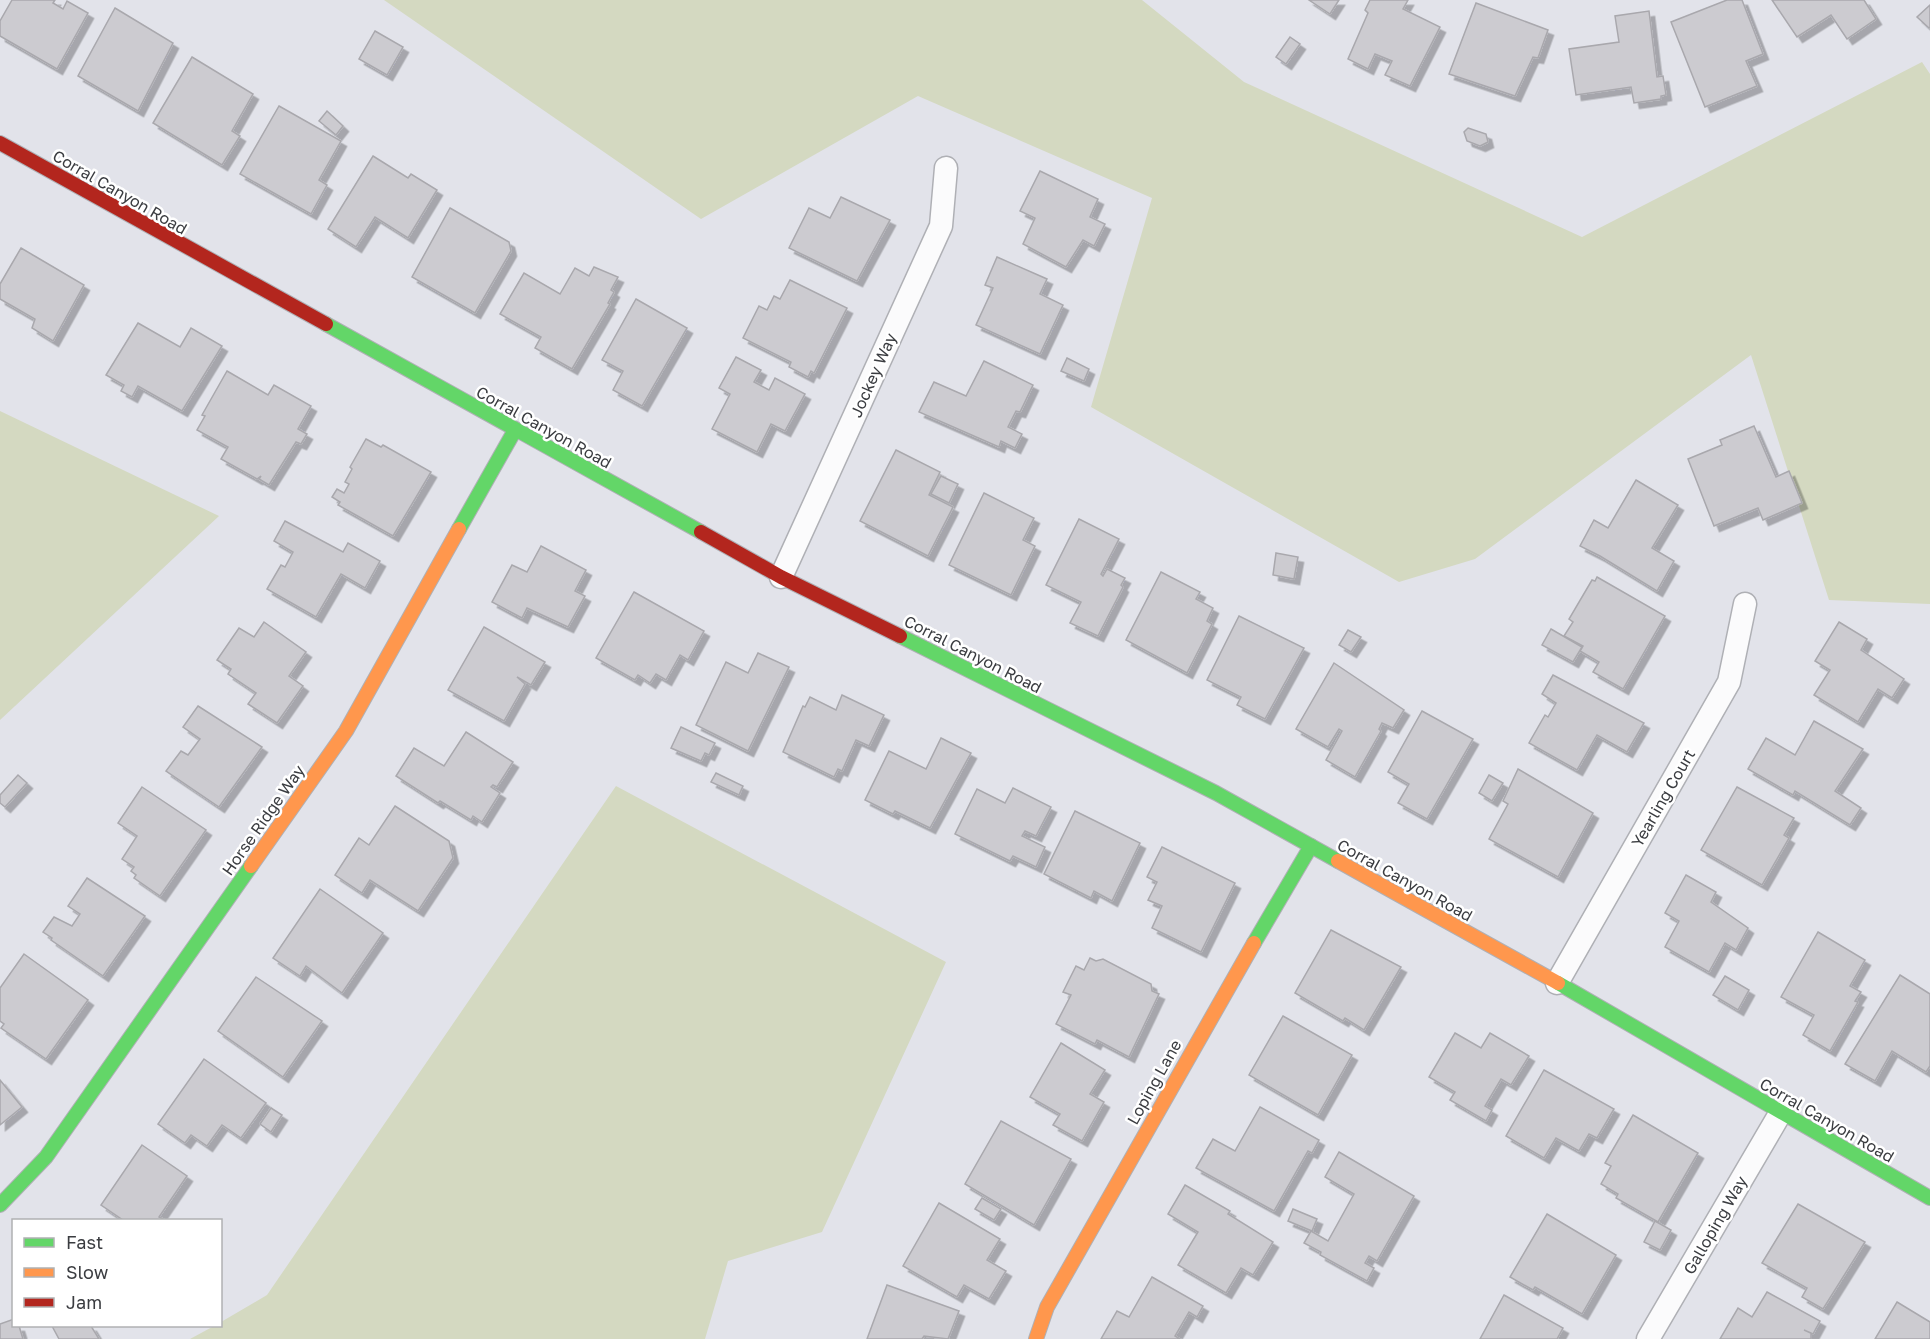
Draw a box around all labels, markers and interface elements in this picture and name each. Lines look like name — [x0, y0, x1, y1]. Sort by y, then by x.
street label: Corral Canyon Road — [49, 145, 191, 239]
street label: Jockey Way — [846, 330, 901, 420]
street label: Corral Canyon Road — [473, 381, 615, 473]
street label: Corral Canyon Road — [901, 611, 1045, 697]
street label: Yearling Court — [1627, 745, 1699, 851]
street label: Horse Ridge Way — [217, 761, 309, 879]
street label: Corral Canyon Road — [1334, 834, 1476, 926]
street label: Loping Lane — [1123, 1036, 1185, 1128]
street label: Corral Canyon Road — [1756, 1073, 1898, 1167]
street label: Galloping Way — [1679, 1172, 1751, 1278]
legend — [12, 1219, 222, 1327]
text: Fast — [66, 1231, 103, 1253]
text: Slow — [66, 1261, 109, 1283]
text: Jam — [66, 1291, 102, 1313]

